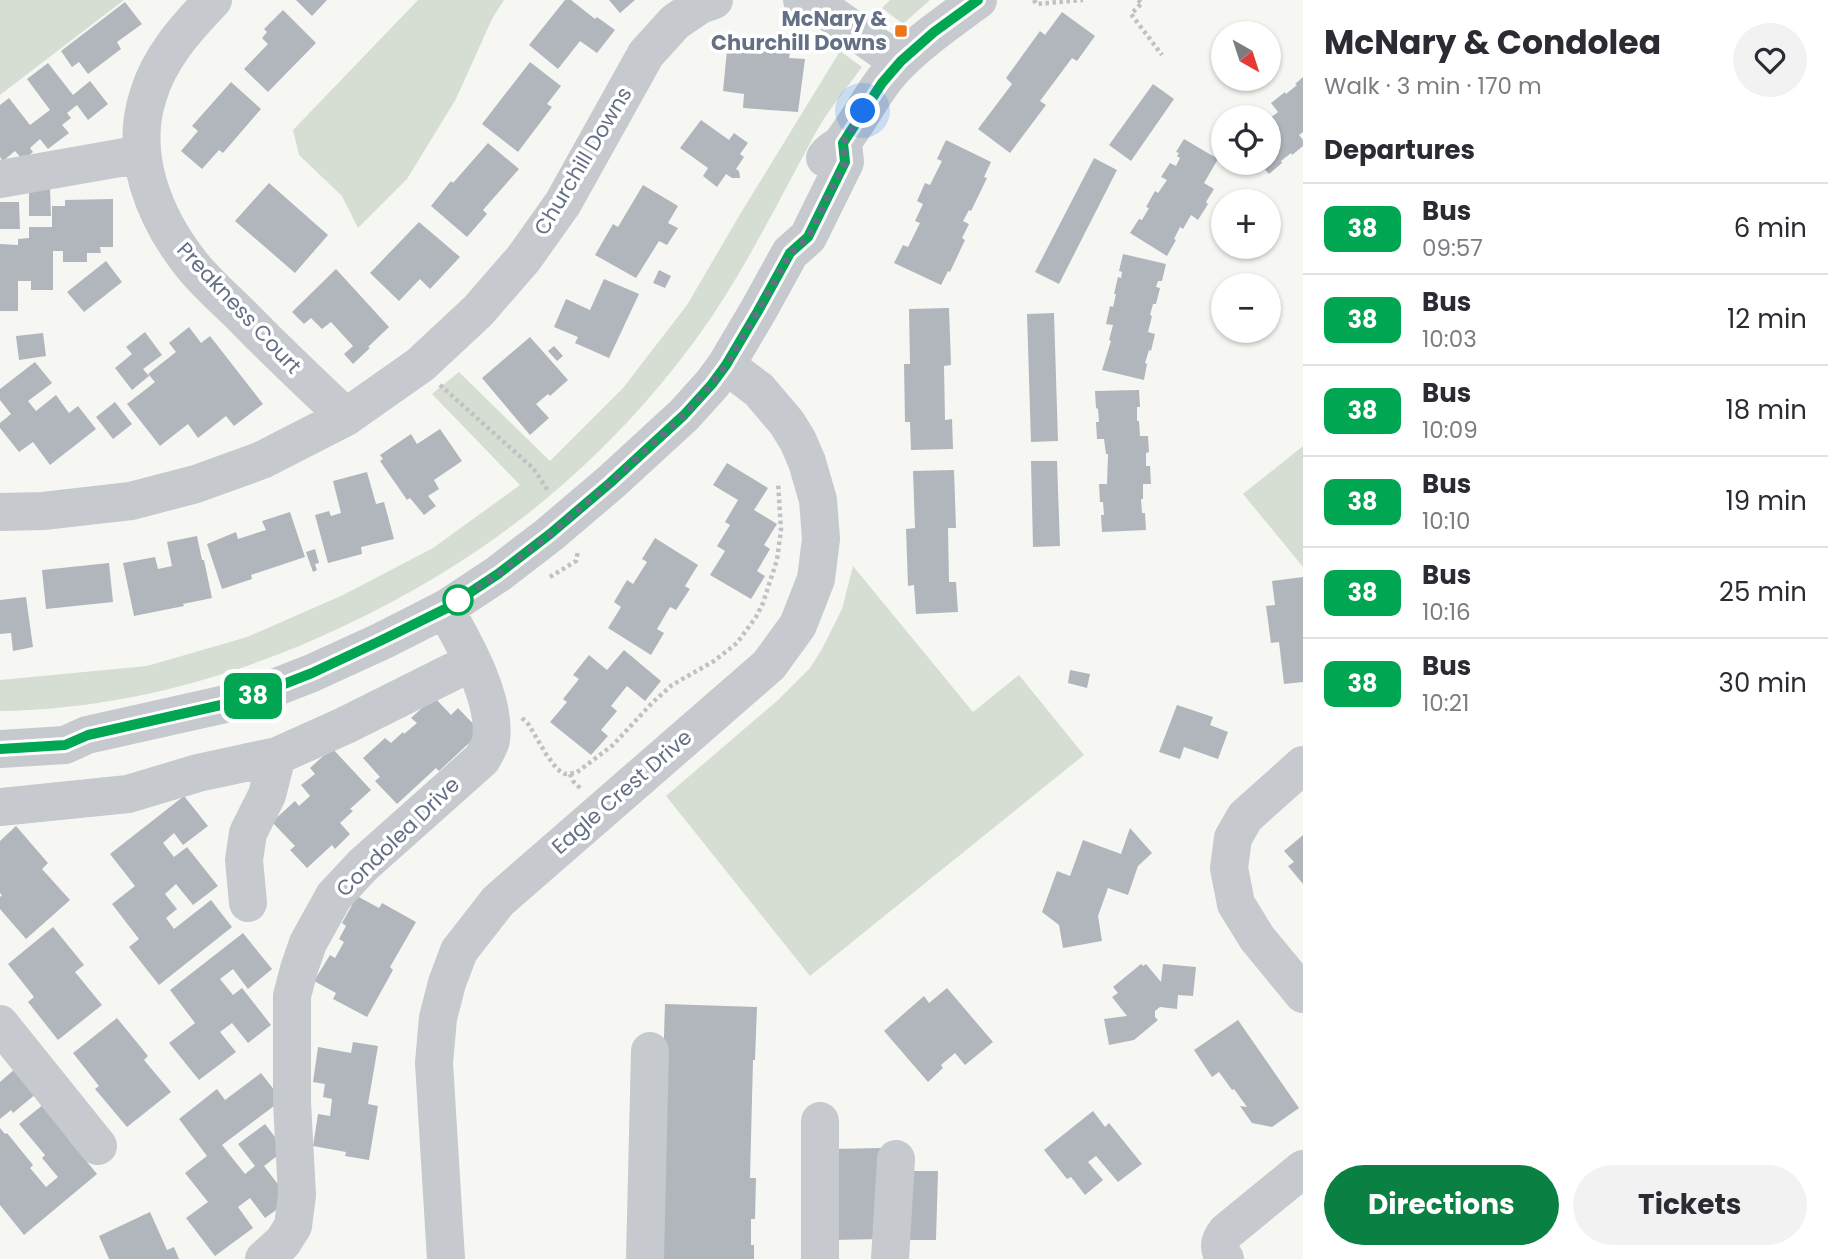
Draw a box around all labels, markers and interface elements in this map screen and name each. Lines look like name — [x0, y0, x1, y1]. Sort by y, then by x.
place label: McNary & Churchill Downs — [711, 4, 887, 57]
text: McNary & Condolea — [1324, 19, 1661, 66]
north arrow — [1211, 21, 1281, 91]
map controls — [1211, 21, 1281, 343]
marker: McNary & Churchill Downs — [893, 23, 909, 39]
button: heart — [1733, 23, 1807, 97]
text: Walk · 3 min · 170 m — [1324, 70, 1542, 102]
street label: Churchill Downs — [527, 81, 638, 240]
your location — [845, 93, 880, 128]
button: locate — [1211, 105, 1281, 175]
text: Departures — [1324, 132, 1475, 168]
button: + — [1211, 189, 1281, 259]
text: Bus — [1422, 193, 1471, 229]
text: 6 min — [1734, 210, 1807, 246]
text: 38 — [1347, 212, 1378, 245]
text: 09:57 — [1422, 232, 1483, 264]
street label: Preakness Court — [171, 235, 308, 380]
button: − — [1211, 273, 1281, 343]
text: Bus — [1422, 284, 1471, 320]
text: 12 min — [1727, 301, 1807, 337]
text: 38 — [1347, 303, 1378, 336]
text: 10:03 — [1422, 323, 1477, 355]
text: Bus — [1422, 375, 1471, 411]
text: 18 min — [1726, 392, 1807, 428]
text: 38 — [1347, 394, 1378, 427]
text: 10:09 — [1422, 414, 1478, 446]
text: Bus — [1422, 466, 1471, 502]
text: 19 min — [1726, 483, 1807, 519]
text: 38 — [1347, 485, 1378, 518]
text: 10:10 — [1422, 505, 1471, 537]
text: Bus — [1422, 557, 1471, 593]
text: 25 min — [1719, 574, 1807, 610]
text: 38 — [1347, 576, 1378, 609]
unlabelled marker — [443, 585, 473, 615]
text: 10:16 — [1422, 596, 1471, 628]
text: Bus — [1422, 648, 1471, 684]
text: 30 min — [1719, 665, 1807, 701]
text: 38 — [1347, 667, 1378, 700]
line badge: 38 — [222, 673, 284, 719]
text: 38 — [238, 679, 268, 712]
text: 10:21 — [1422, 687, 1469, 719]
street label: Eagle Crest Drive — [545, 723, 698, 861]
street label: Condolea Drive — [330, 770, 466, 903]
button: Directions — [1324, 1165, 1559, 1245]
button: Tickets — [1573, 1165, 1807, 1245]

